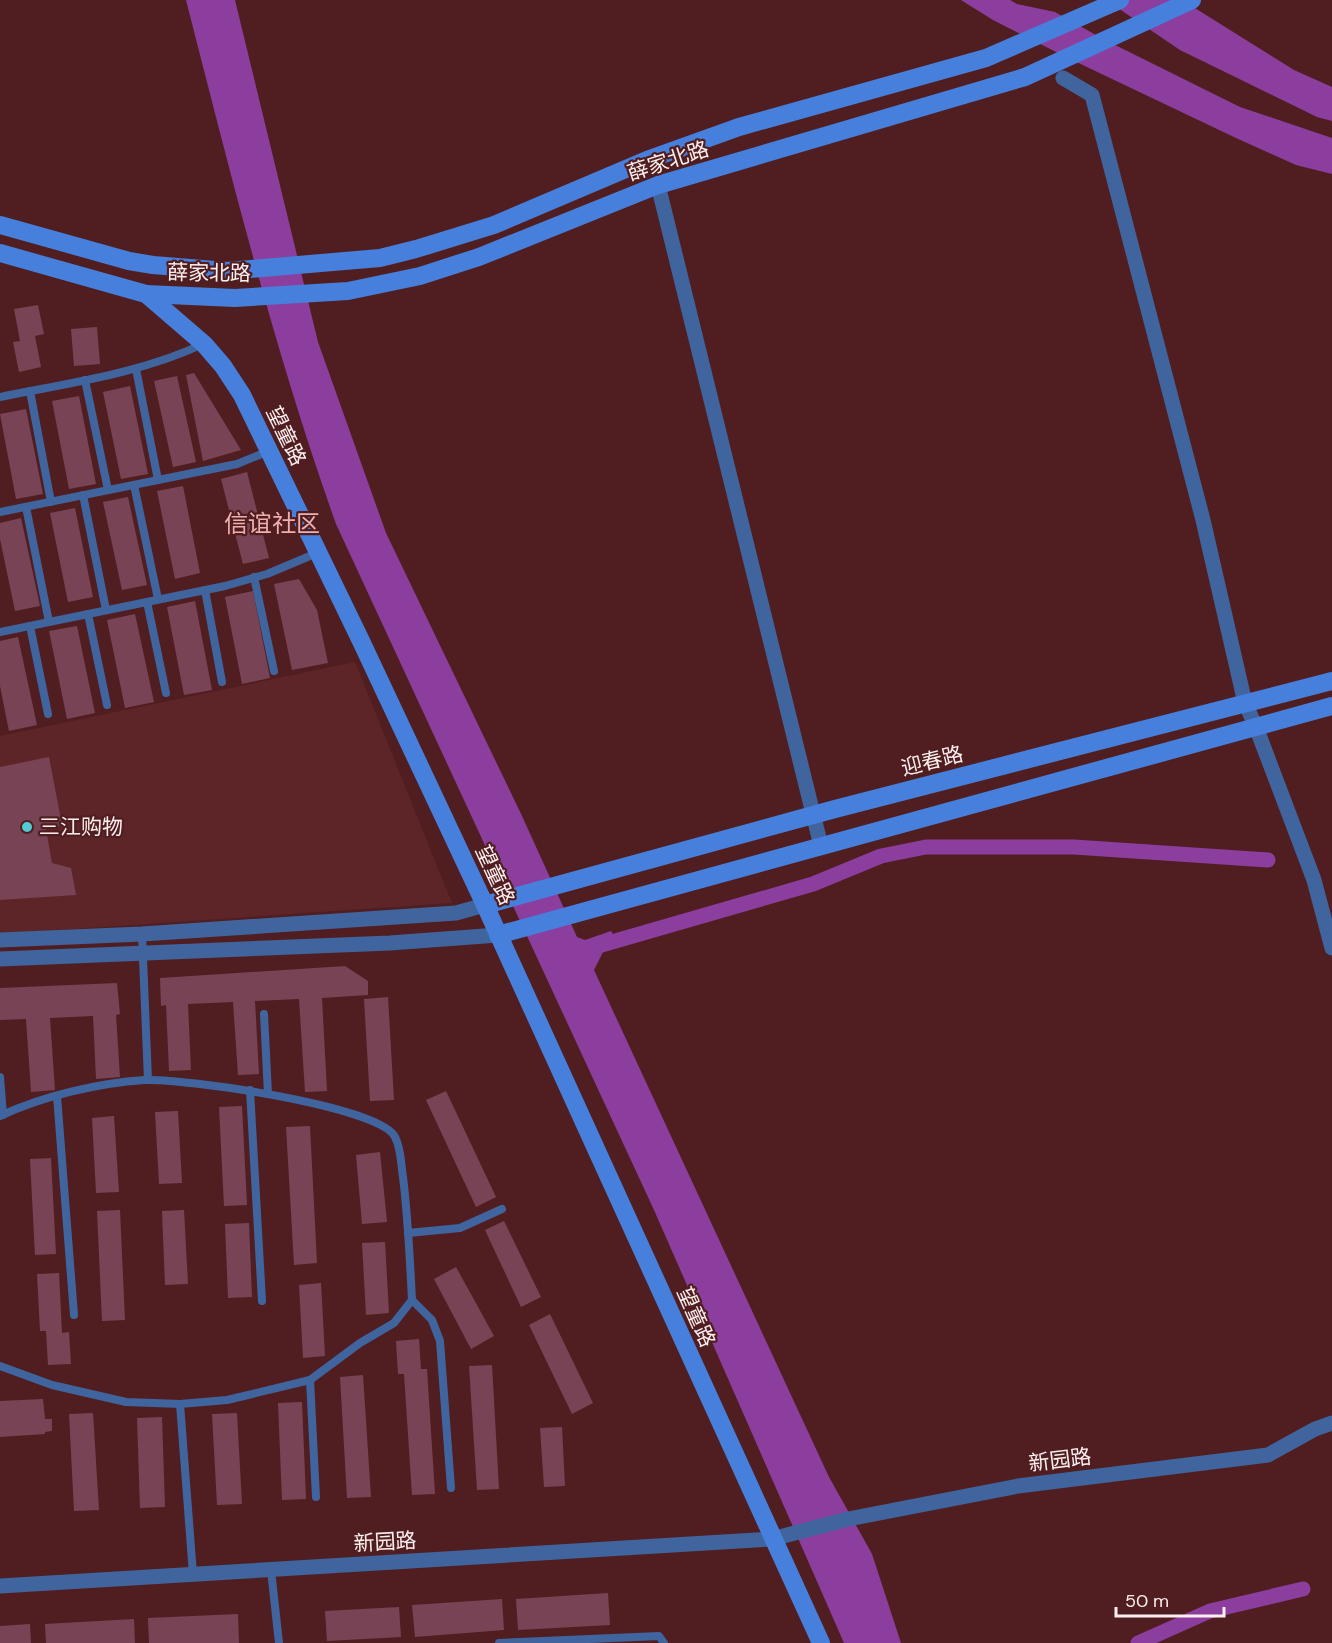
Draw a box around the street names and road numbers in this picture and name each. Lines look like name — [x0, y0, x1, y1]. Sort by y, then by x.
street label: 薛家北路 — [624, 135, 712, 187]
street label: 薛家北路 — [167, 258, 251, 288]
street label: 望童路 — [260, 402, 312, 470]
street label: 迎春路 — [898, 740, 966, 782]
street label: 望童路 — [469, 841, 521, 909]
street label: 望童路 — [670, 1283, 722, 1351]
street label: 新园路 — [1027, 1442, 1093, 1478]
street label: 新园路 — [353, 1526, 417, 1558]

